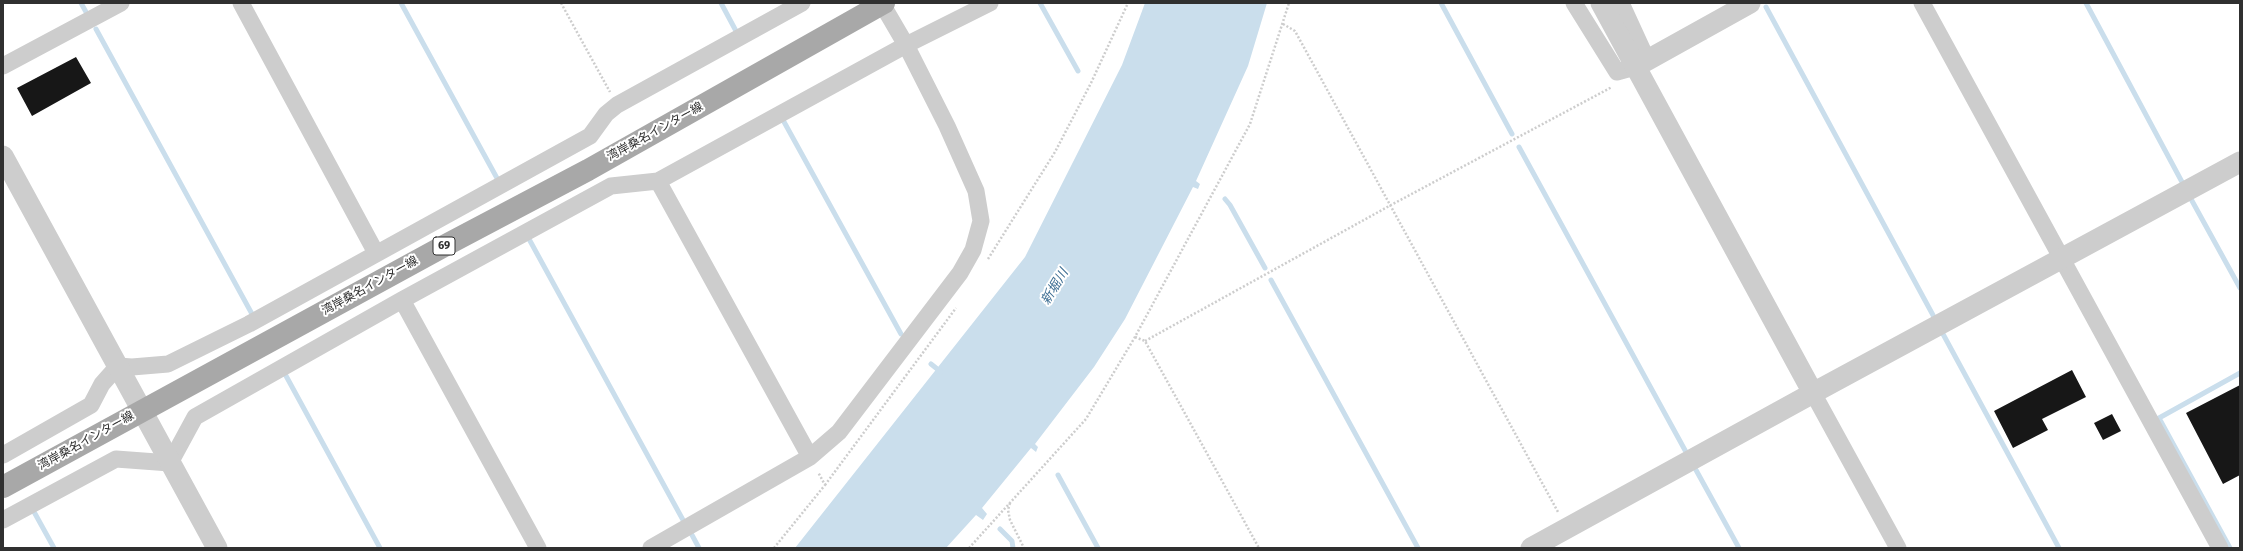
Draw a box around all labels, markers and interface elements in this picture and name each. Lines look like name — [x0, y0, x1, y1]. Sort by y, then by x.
street label: 湾岸桑名インター線 — [604, 100, 706, 164]
road number: 69 — [433, 237, 455, 255]
street label: 湾岸桑名インター線 — [319, 254, 421, 318]
water label: 新堀川 — [1038, 266, 1072, 308]
street label: 湾岸桑名インター線 — [35, 409, 137, 473]

